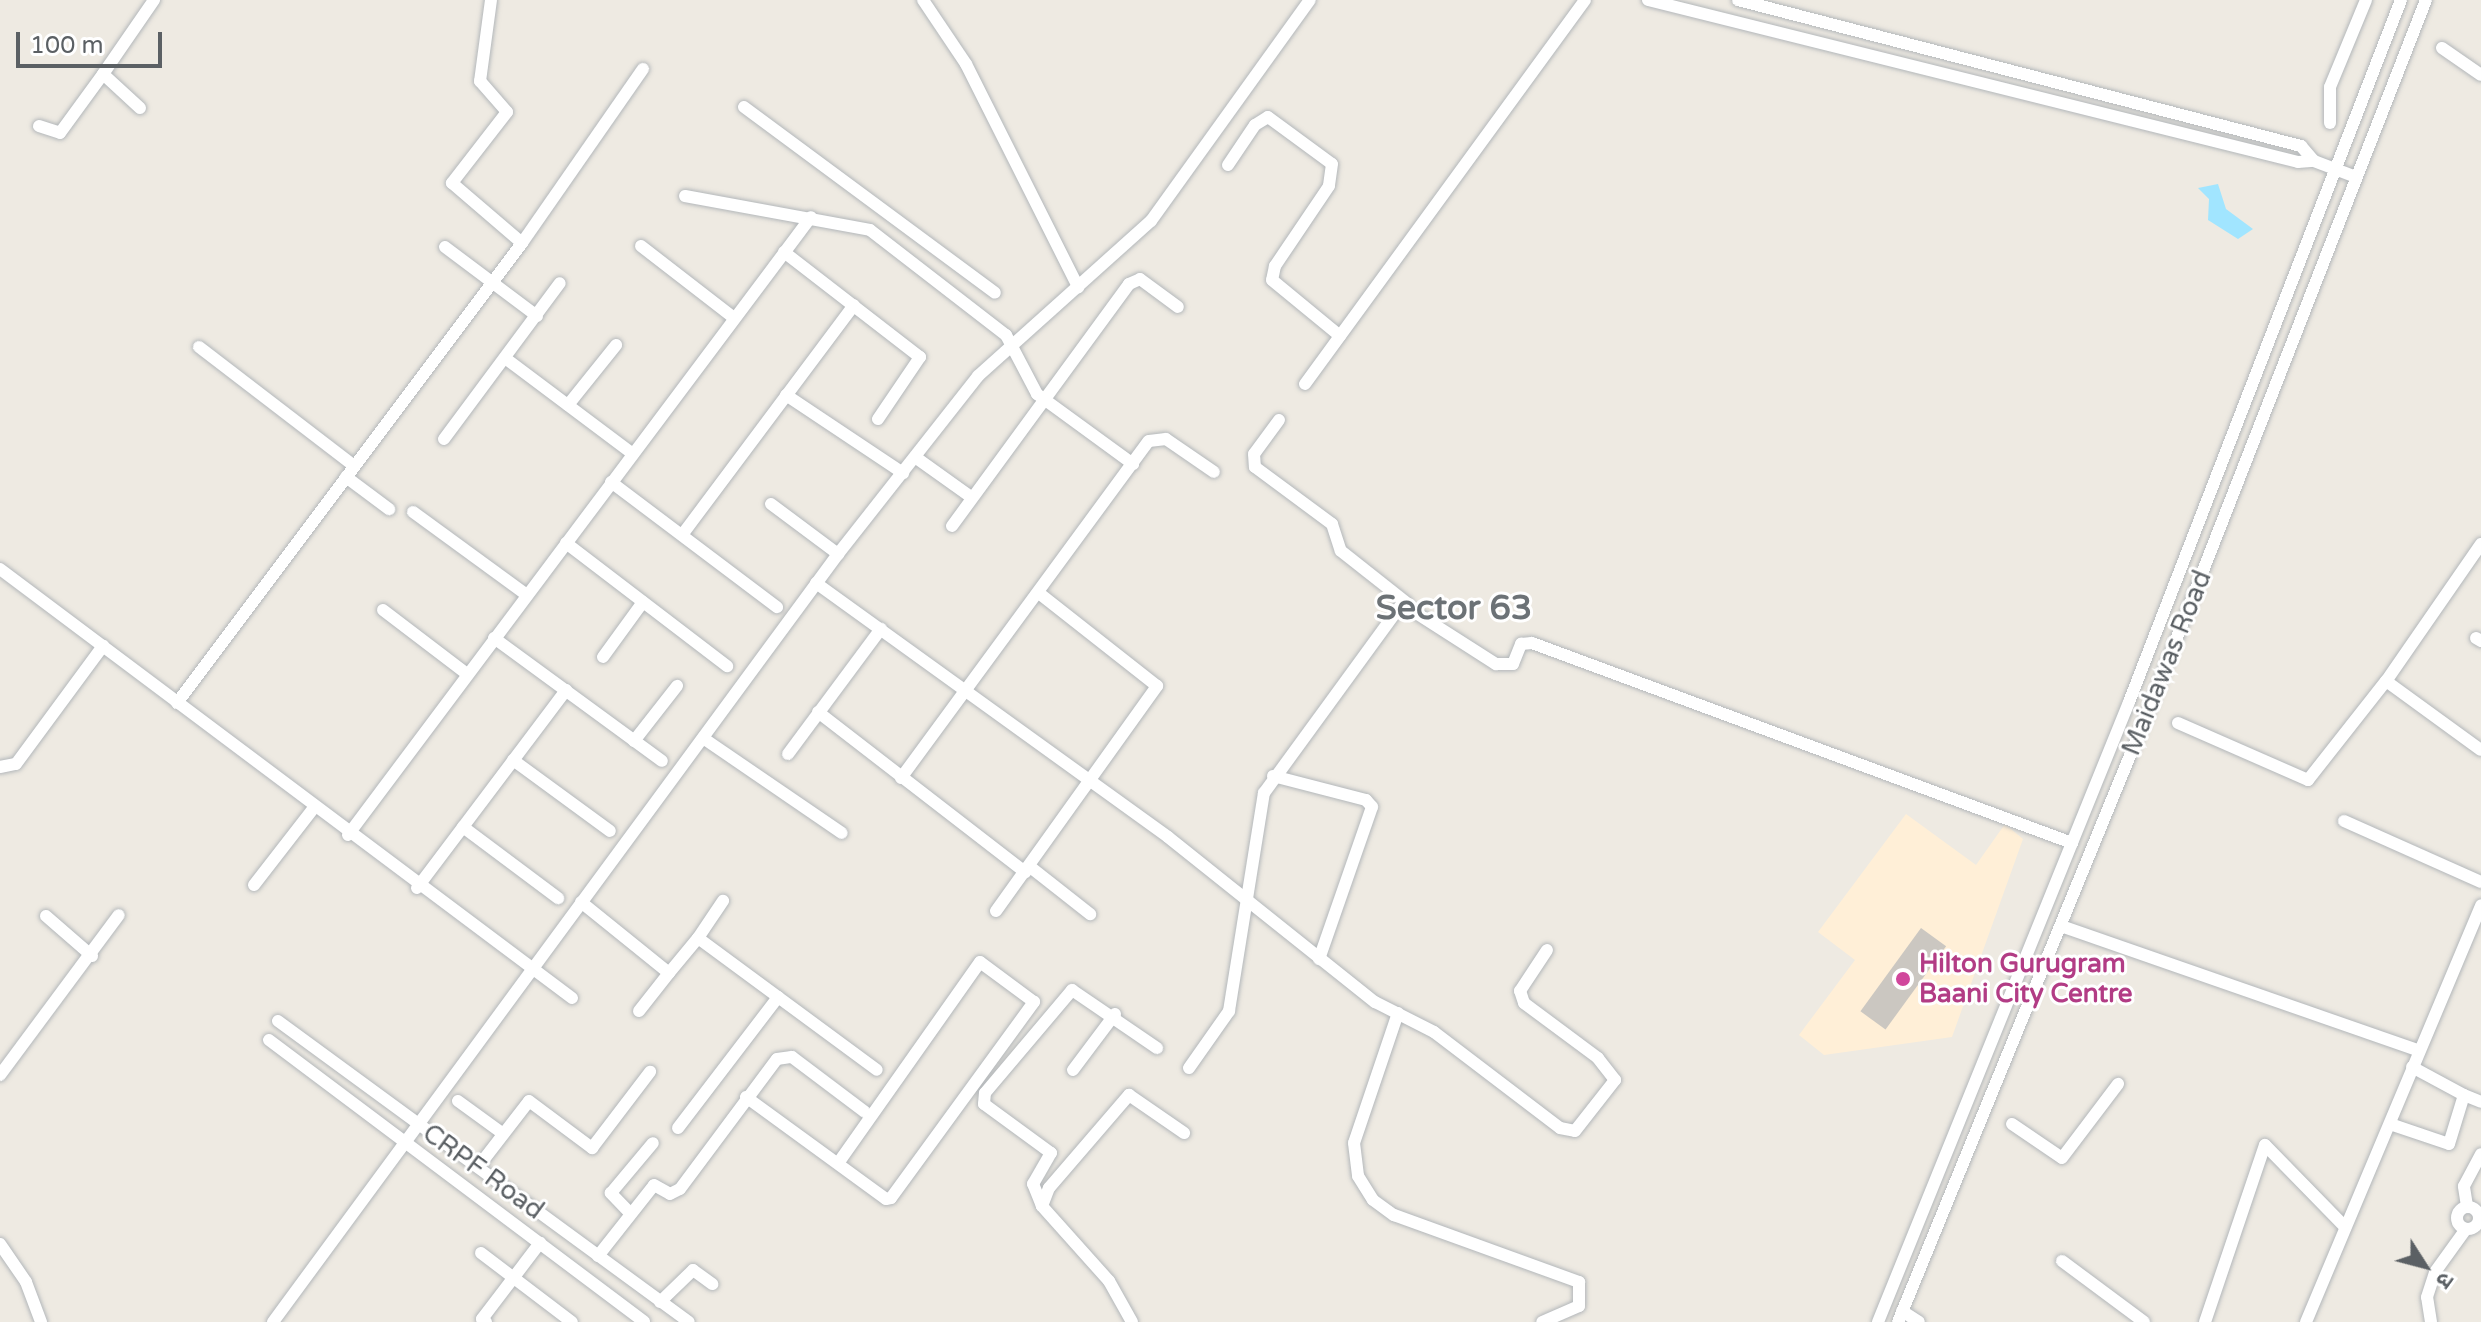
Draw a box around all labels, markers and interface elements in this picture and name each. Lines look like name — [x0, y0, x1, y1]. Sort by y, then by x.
scale bar — [20, 16, 166, 66]
text: 100 m — [30, 31, 104, 60]
street label: Maidawas Road — [2116, 566, 2218, 760]
district label: Sector 63 — [1376, 589, 1532, 629]
place label: Hilton Gurugram Baani City Centre — [1919, 948, 2132, 1010]
marker: Hilton Gurugram Baani City Centre — [1894, 970, 1912, 988]
street label: CRPF Road — [416, 1118, 550, 1226]
north arrow — [2385, 1226, 2465, 1306]
text: उ — [2430, 1267, 2459, 1293]

